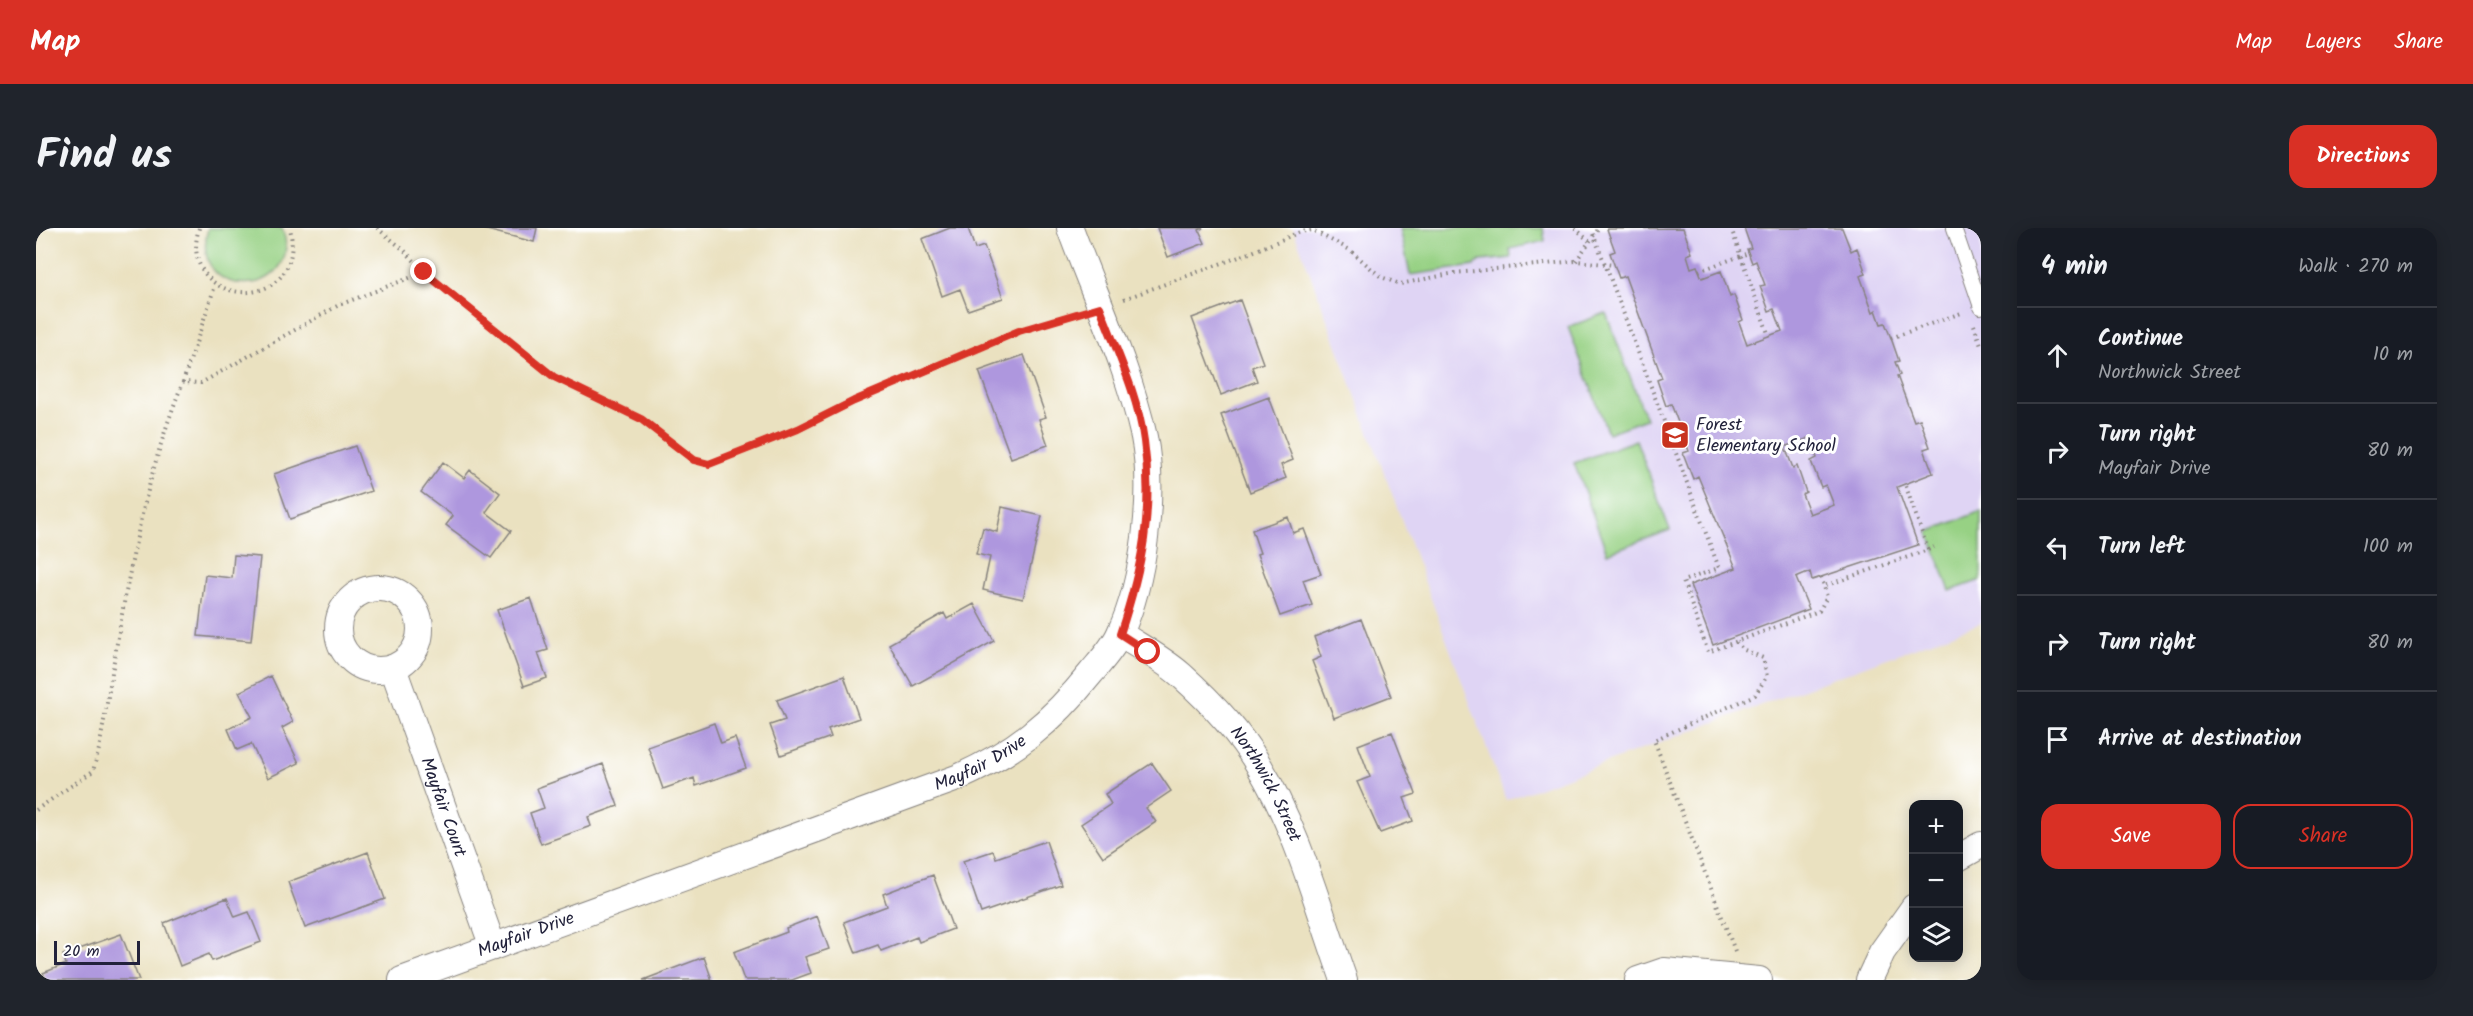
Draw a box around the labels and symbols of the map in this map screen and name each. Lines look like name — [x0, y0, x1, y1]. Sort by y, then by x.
route end — [410, 258, 436, 284]
place label: Forest Elementary School — [1696, 411, 1837, 461]
school or university icon: Forest Elementary School — [1659, 419, 1691, 451]
route start — [1134, 638, 1160, 664]
street label: Northwick Street — [1222, 720, 1309, 847]
street label: Mayfair Drive — [930, 727, 1033, 800]
street label: Mayfair Court — [412, 753, 475, 862]
street label: Mayfair Drive — [473, 904, 579, 966]
scale bar — [54, 938, 140, 966]

